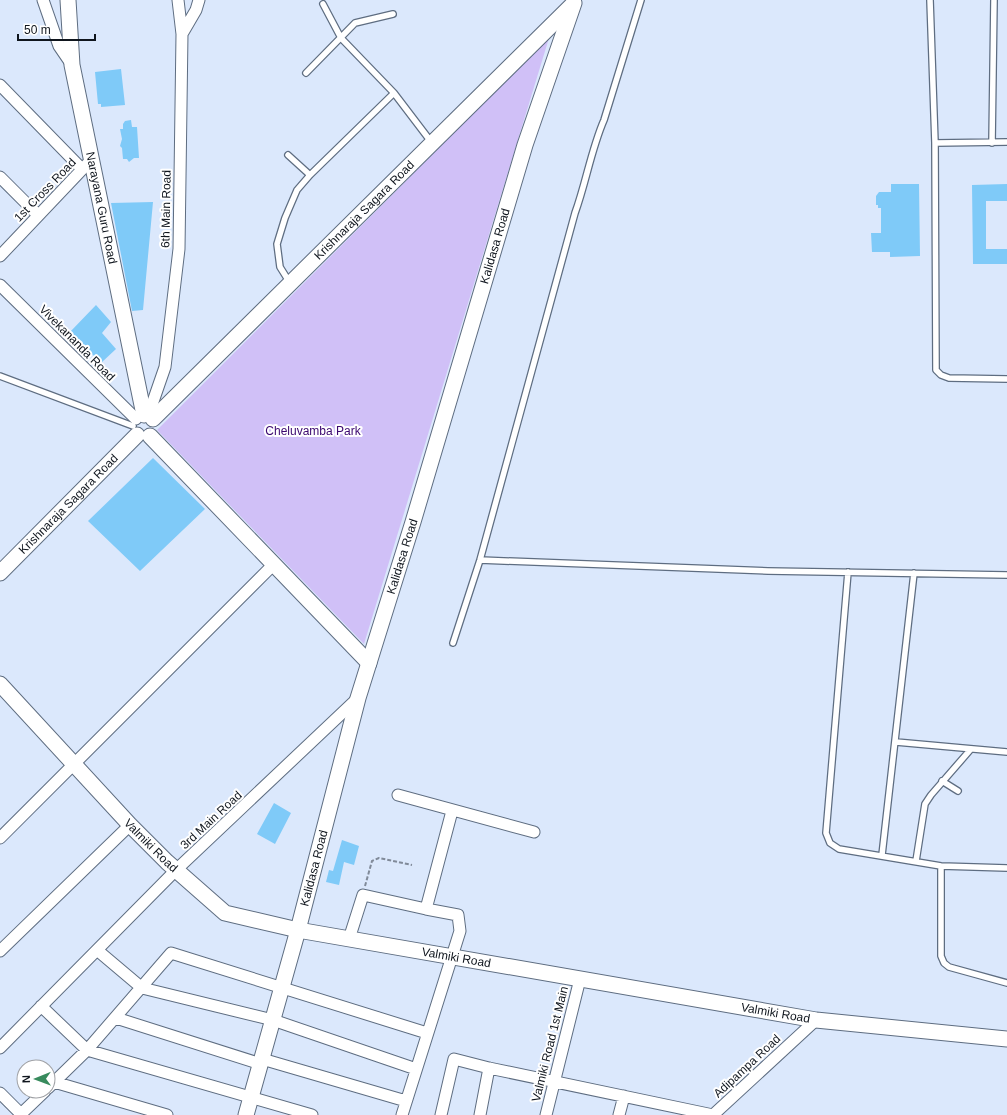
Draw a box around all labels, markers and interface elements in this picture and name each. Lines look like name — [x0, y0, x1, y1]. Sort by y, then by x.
scale bar — [18, 16, 95, 42]
text: 50 m — [24, 23, 51, 37]
street label: Narayana Guru Road — [83, 151, 120, 265]
street label: 1st Cross Road — [11, 155, 79, 225]
street label: Krishnaraja Sagara Road — [311, 158, 417, 263]
street label: 6th Main Road — [158, 170, 174, 248]
street label: Kalidasa Road — [477, 207, 513, 286]
street label: Vivekananda Road — [36, 302, 118, 384]
park label: Cheluvamba Park — [265, 424, 362, 438]
street label: Krishnaraja Sagara Road — [16, 451, 121, 557]
street label: Kalidasa Road — [384, 517, 421, 596]
street label: 3rd Main Road — [177, 788, 245, 852]
street label: Valmiki Road — [121, 816, 181, 875]
street label: Kalidasa Road — [297, 829, 331, 908]
street label: Valmiki Road — [421, 945, 492, 970]
street label: Valmiki Road 1st Main — [529, 985, 571, 1103]
street label: Valmiki Road — [740, 1000, 811, 1026]
street label: Adipampa Road — [711, 1032, 783, 1100]
north arrow — [16, 1059, 56, 1099]
text: N — [20, 1075, 32, 1083]

